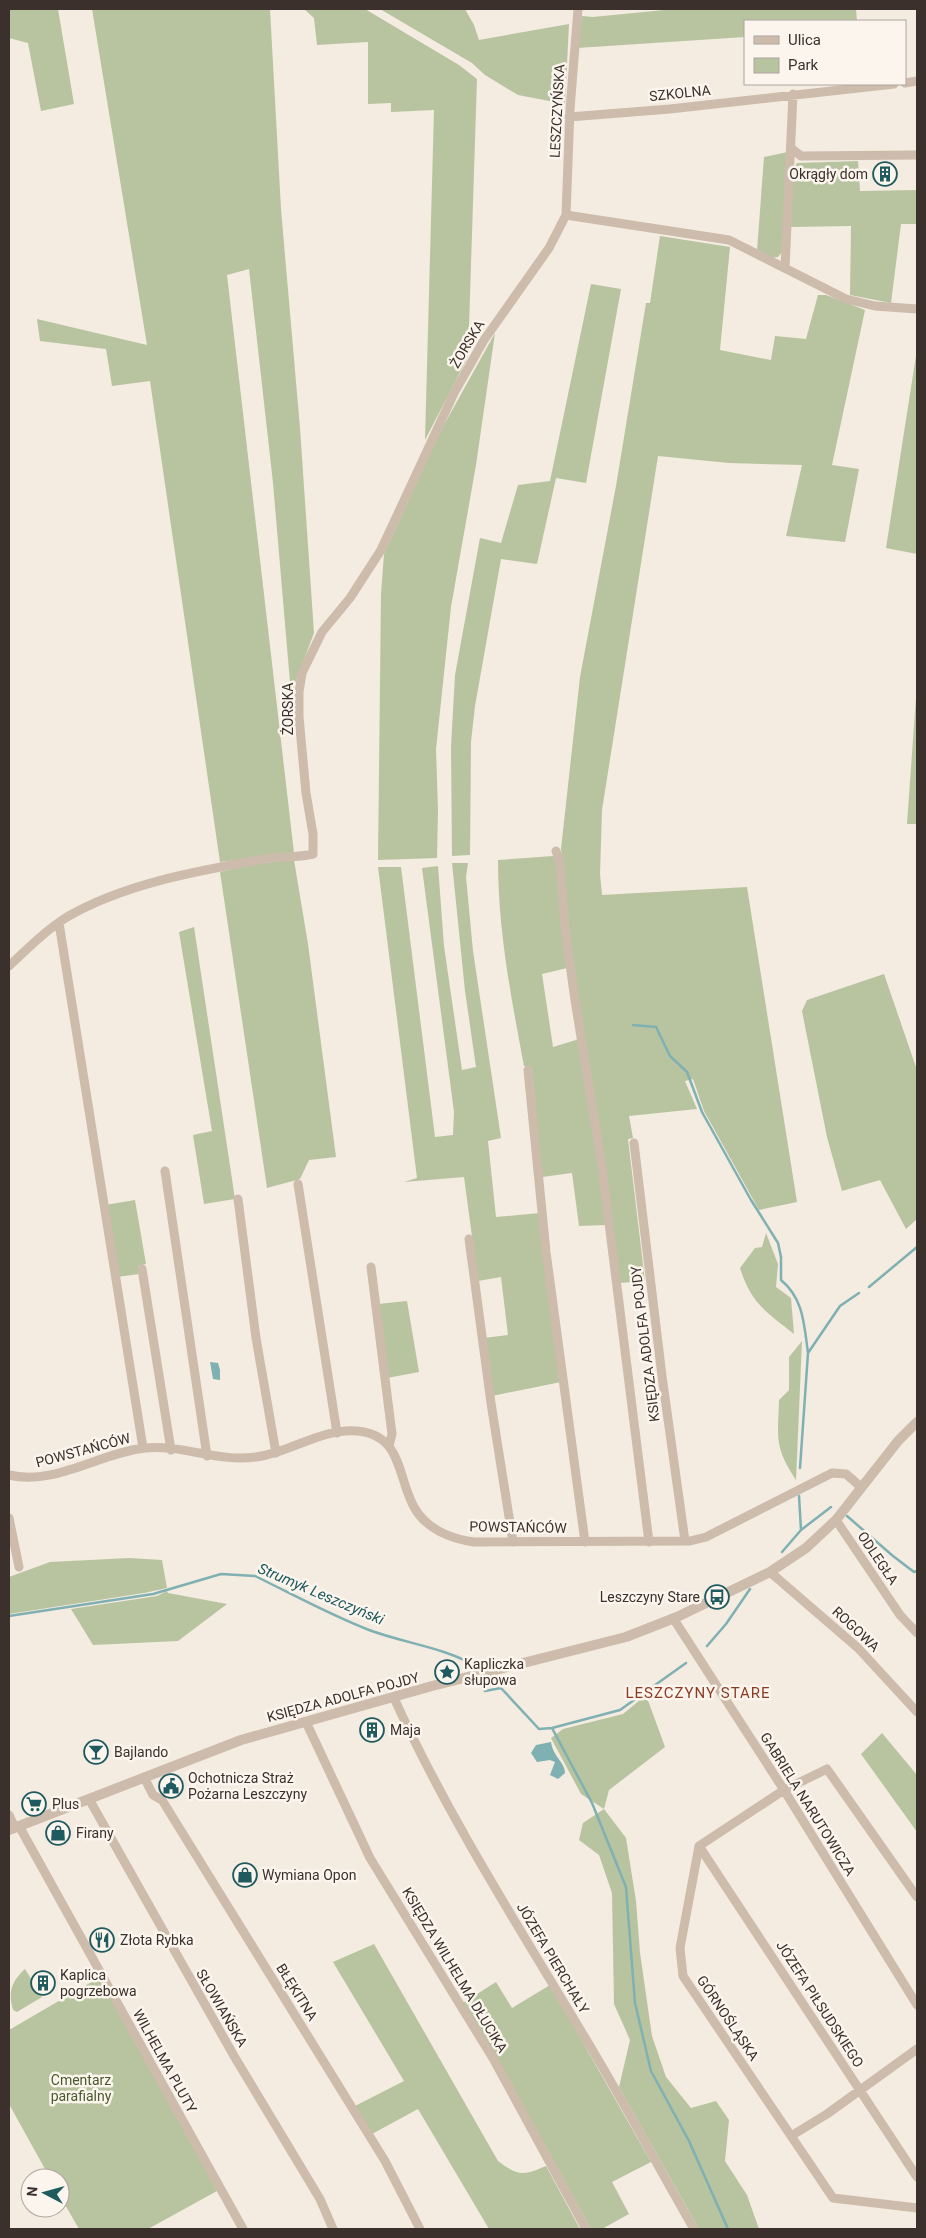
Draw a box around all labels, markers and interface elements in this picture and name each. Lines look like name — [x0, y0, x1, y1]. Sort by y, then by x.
legend — [744, 20, 906, 85]
text: Ulica — [788, 31, 821, 49]
text: Park — [788, 56, 819, 74]
street label: LESZCZYŃSKA — [546, 64, 567, 158]
street label: SZKOLNA — [648, 82, 712, 104]
building icon: Okrągły dom — [872, 161, 898, 187]
place label: Okrągły dom — [789, 166, 868, 182]
street label: ŻORSKA — [447, 317, 487, 371]
street label: ŻORSKA — [280, 683, 296, 735]
street label: KSIĘDZA ADOLFA POJDY — [627, 1264, 663, 1423]
street label: POWSTAŃCÓW — [34, 1429, 133, 1470]
street label: POWSTAŃCÓW — [469, 1517, 567, 1536]
street label: ODLEGŁA — [854, 1528, 902, 1588]
water label: Strumyk Leszczyński — [255, 1559, 387, 1629]
bus stop icon: Leszczyny Stare — [704, 1584, 730, 1610]
place label: Leszczyny Stare — [600, 1589, 700, 1605]
street label: ROGOWA — [829, 1603, 883, 1655]
place label: Kapliczka słupowa — [464, 1656, 524, 1688]
place icon: Kapliczka słupowa — [434, 1659, 460, 1685]
street label: KSIĘDZA ADOLFA POJDY — [265, 1669, 422, 1725]
district label: LESZCZYNY STARE — [625, 1684, 771, 1702]
building icon: Maja — [359, 1717, 385, 1743]
place label: Maja — [390, 1722, 421, 1738]
street label: GABRIELA NARUTOWICZA — [757, 1729, 859, 1879]
bar icon: Bajlando — [83, 1739, 109, 1765]
place label: Bajlando — [114, 1744, 168, 1760]
place label: Ochotnicza Straż Pożarna Leszczyny — [188, 1770, 307, 1802]
public building icon: Ochotnicza Straż Pożarna Leszczyny — [158, 1773, 184, 1799]
supermarket icon: Plus — [21, 1791, 47, 1817]
place label: Plus — [52, 1796, 79, 1812]
shop icon: Firany — [45, 1820, 71, 1846]
place label: Firany — [76, 1825, 114, 1841]
shop icon: Wymiana Opon — [232, 1862, 258, 1888]
place label: Wymiana Opon — [262, 1867, 356, 1883]
street label: KSIĘDZA WILHELMA DŁUCIKA — [399, 1885, 511, 2055]
street label: JÓZEFA PIERCHAŁY — [514, 1899, 594, 2017]
restaurant icon: Złota Rybka — [89, 1927, 115, 1953]
place label: Złota Rybka — [120, 1932, 194, 1948]
street label: JÓZEFA PIŁSUDSKIEGO — [773, 1937, 868, 2070]
street label: BŁĘKITNA — [273, 1961, 321, 2023]
street label: SŁOWIAŃSKA — [193, 1966, 252, 2050]
place label: Kaplica pogrzebowa — [60, 1967, 137, 1999]
building icon: Kaplica pogrzebowa — [30, 1970, 56, 1996]
street label: GÓRNOŚLĄSKA — [694, 1972, 763, 2063]
street label: WILHELMA PLUTY — [130, 2006, 200, 2116]
park label: Cmentarz parafialny — [51, 2072, 112, 2104]
north arrow — [20, 2168, 70, 2218]
text: N — [24, 2186, 41, 2197]

